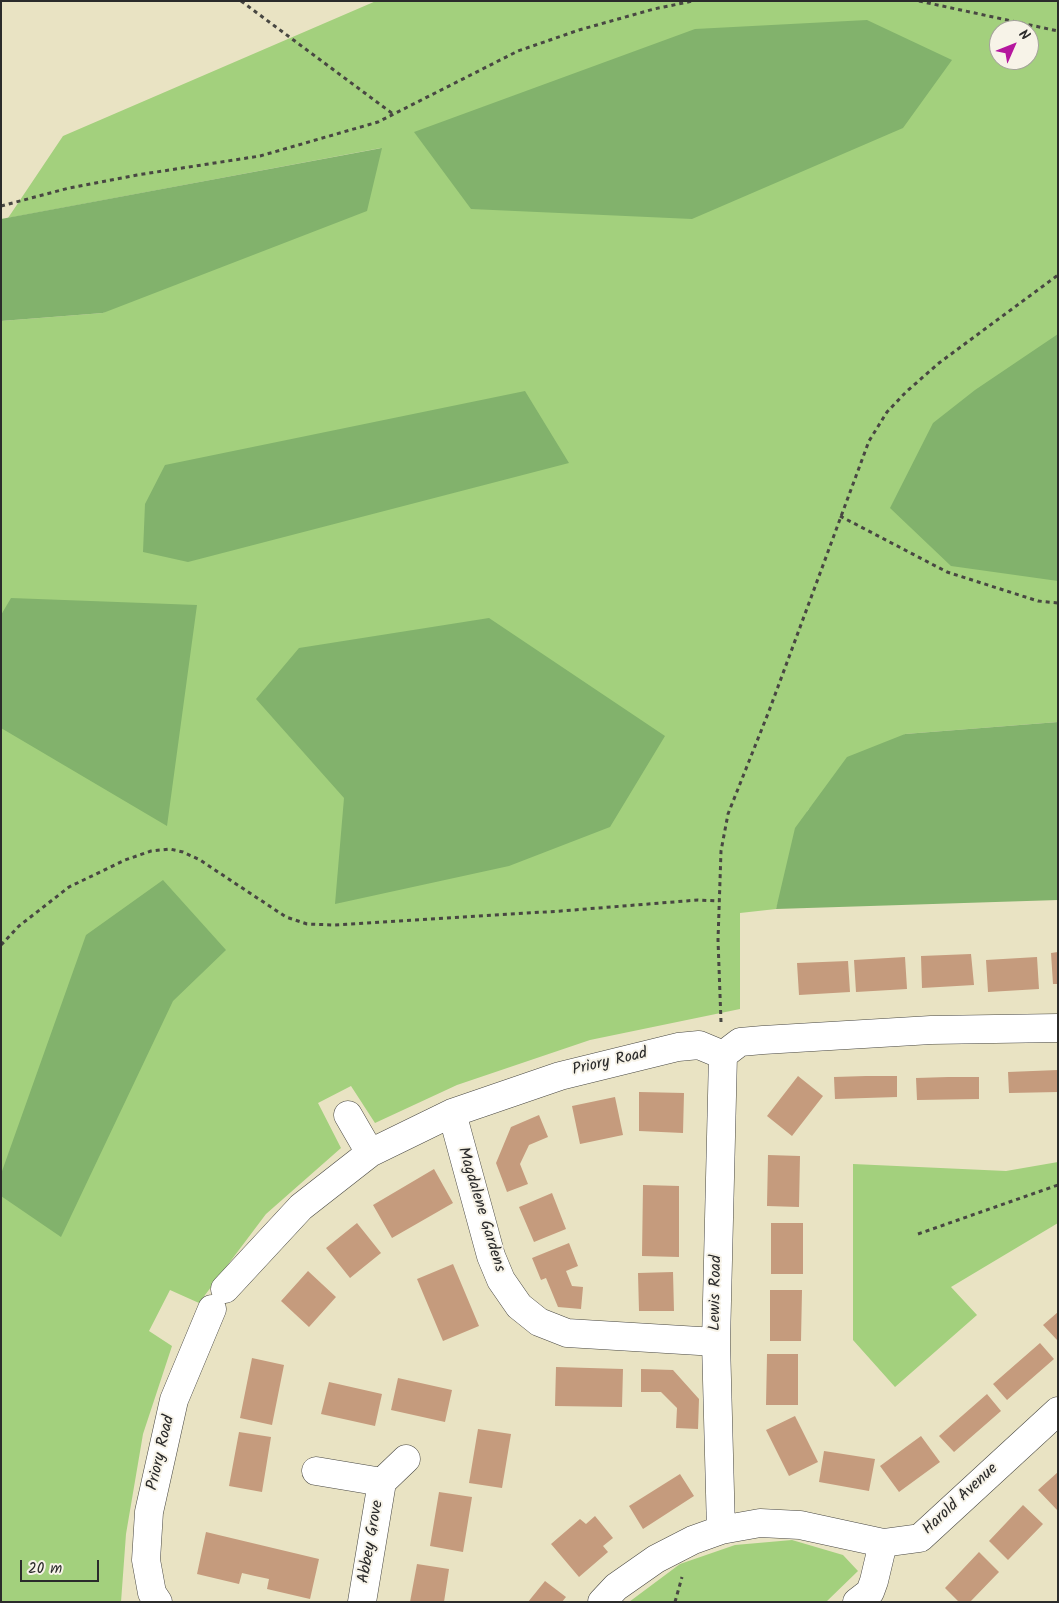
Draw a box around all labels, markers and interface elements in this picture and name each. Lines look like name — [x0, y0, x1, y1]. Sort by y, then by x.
north arrow — [989, 20, 1039, 70]
text: N — [1013, 24, 1035, 46]
street label: Priory Road — [571, 1045, 649, 1081]
street label: Magdalene Gardens — [452, 1145, 508, 1275]
street label: Lewis Road — [707, 1255, 727, 1331]
street label: Priory Road — [144, 1414, 180, 1492]
street label: Harold Avenue — [919, 1460, 1003, 1540]
street label: Abbey Grove — [355, 1499, 389, 1585]
scale bar — [22, 1550, 101, 1582]
text: 20 m — [28, 1557, 62, 1581]

